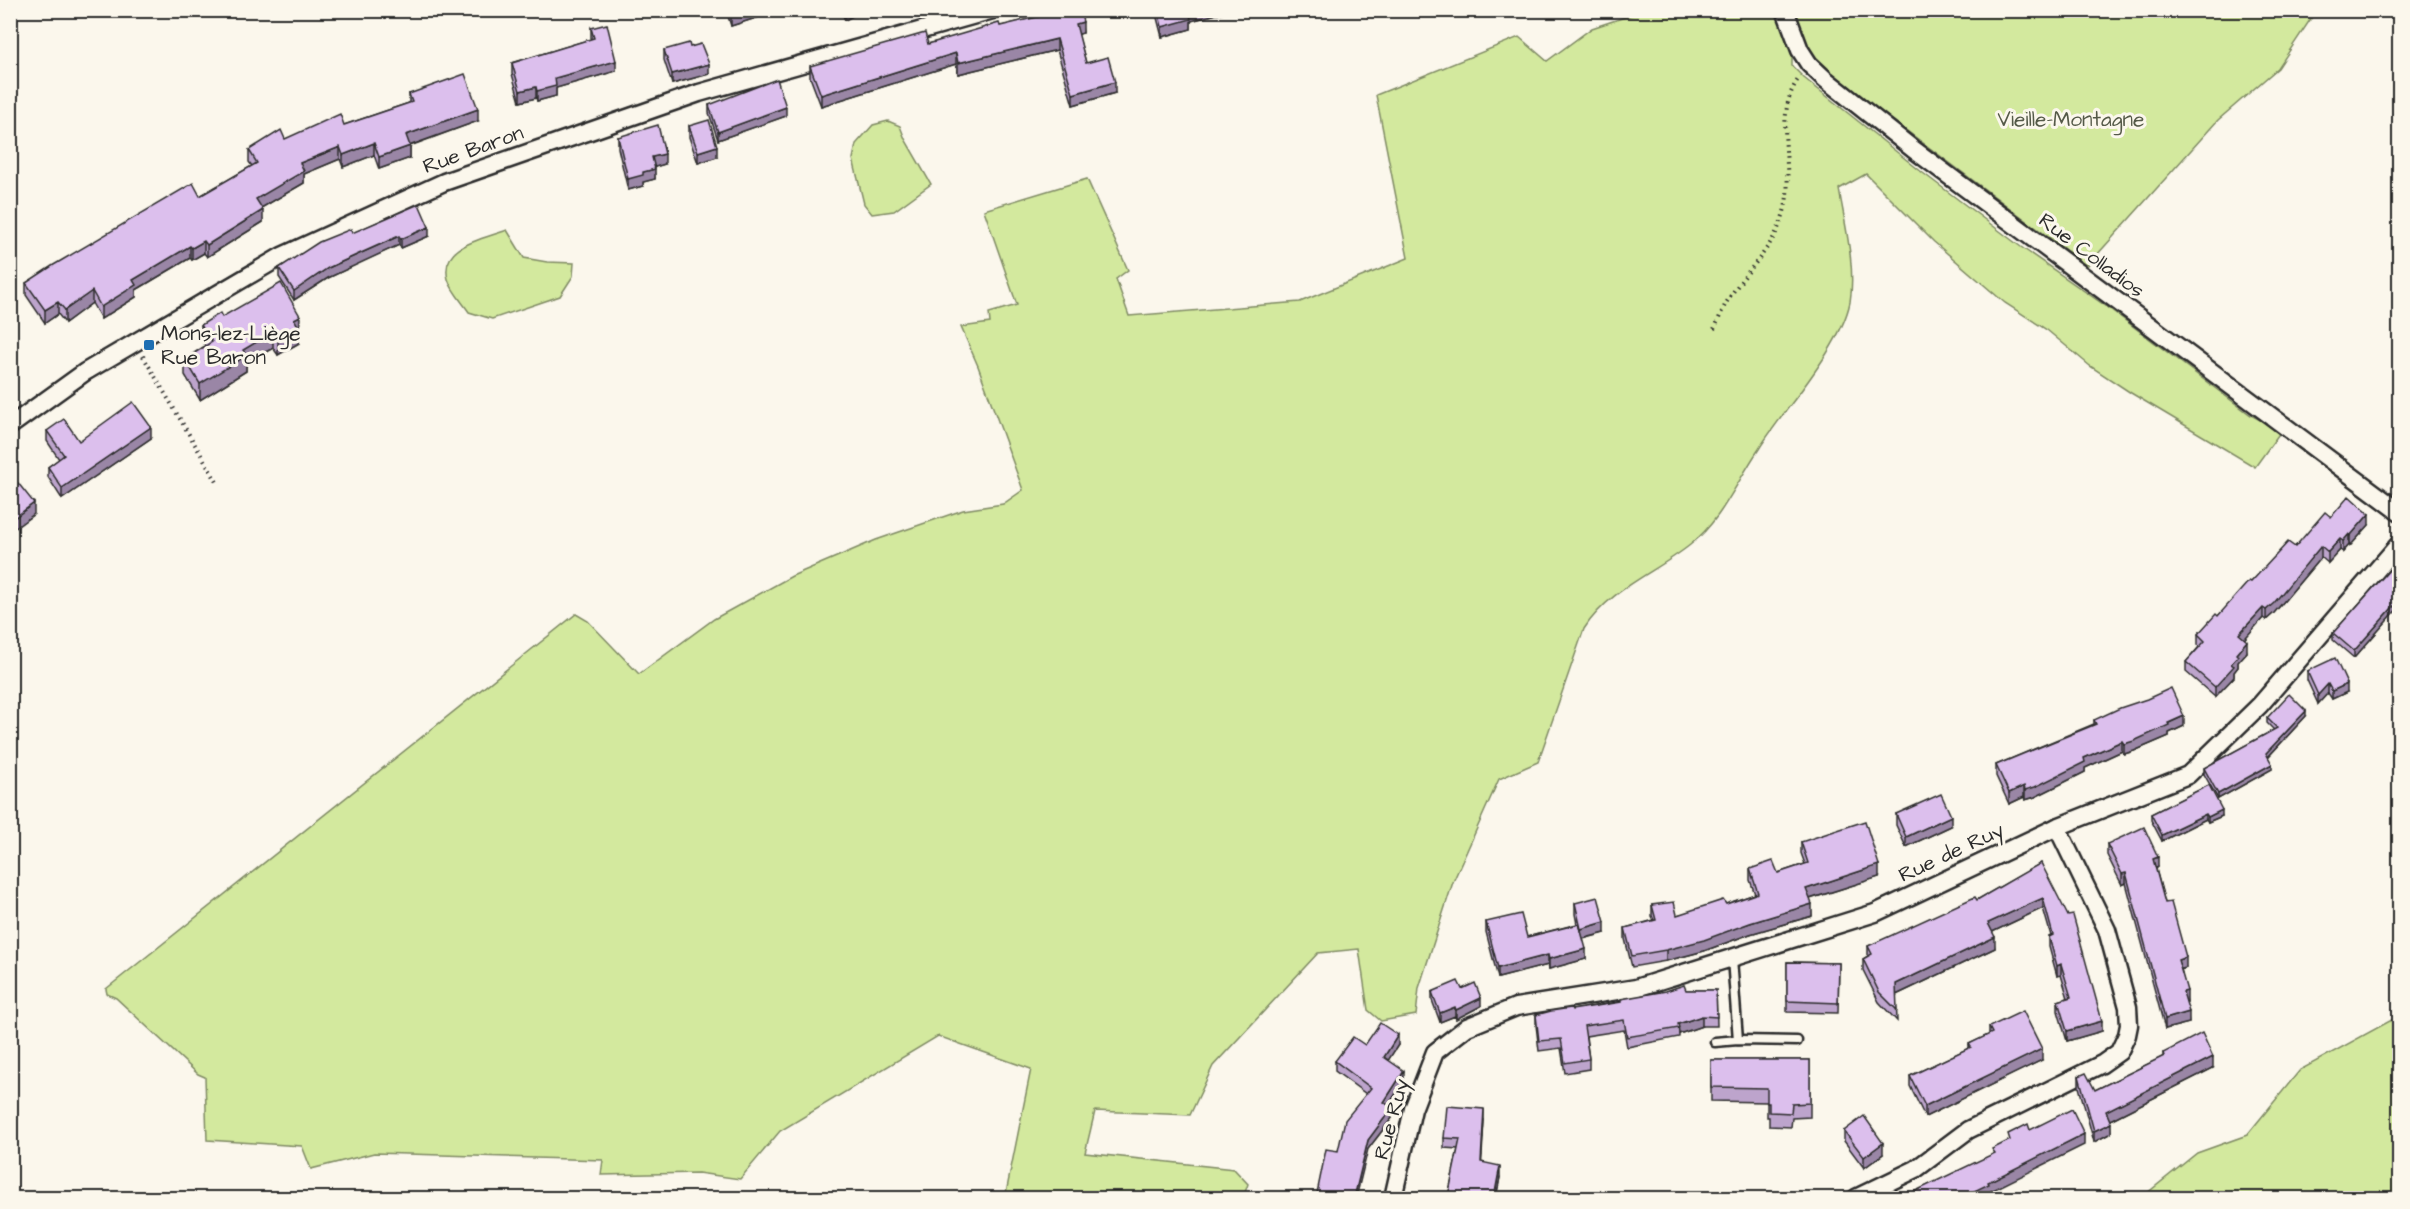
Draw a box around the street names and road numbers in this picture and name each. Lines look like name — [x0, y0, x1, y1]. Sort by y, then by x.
street label: Rue Baron — [419, 118, 527, 181]
street label: Rue Colladios — [2033, 206, 2151, 305]
street label: Rue de Ruy — [1894, 815, 2010, 891]
street label: Rue Ruy — [1367, 1075, 1418, 1163]

